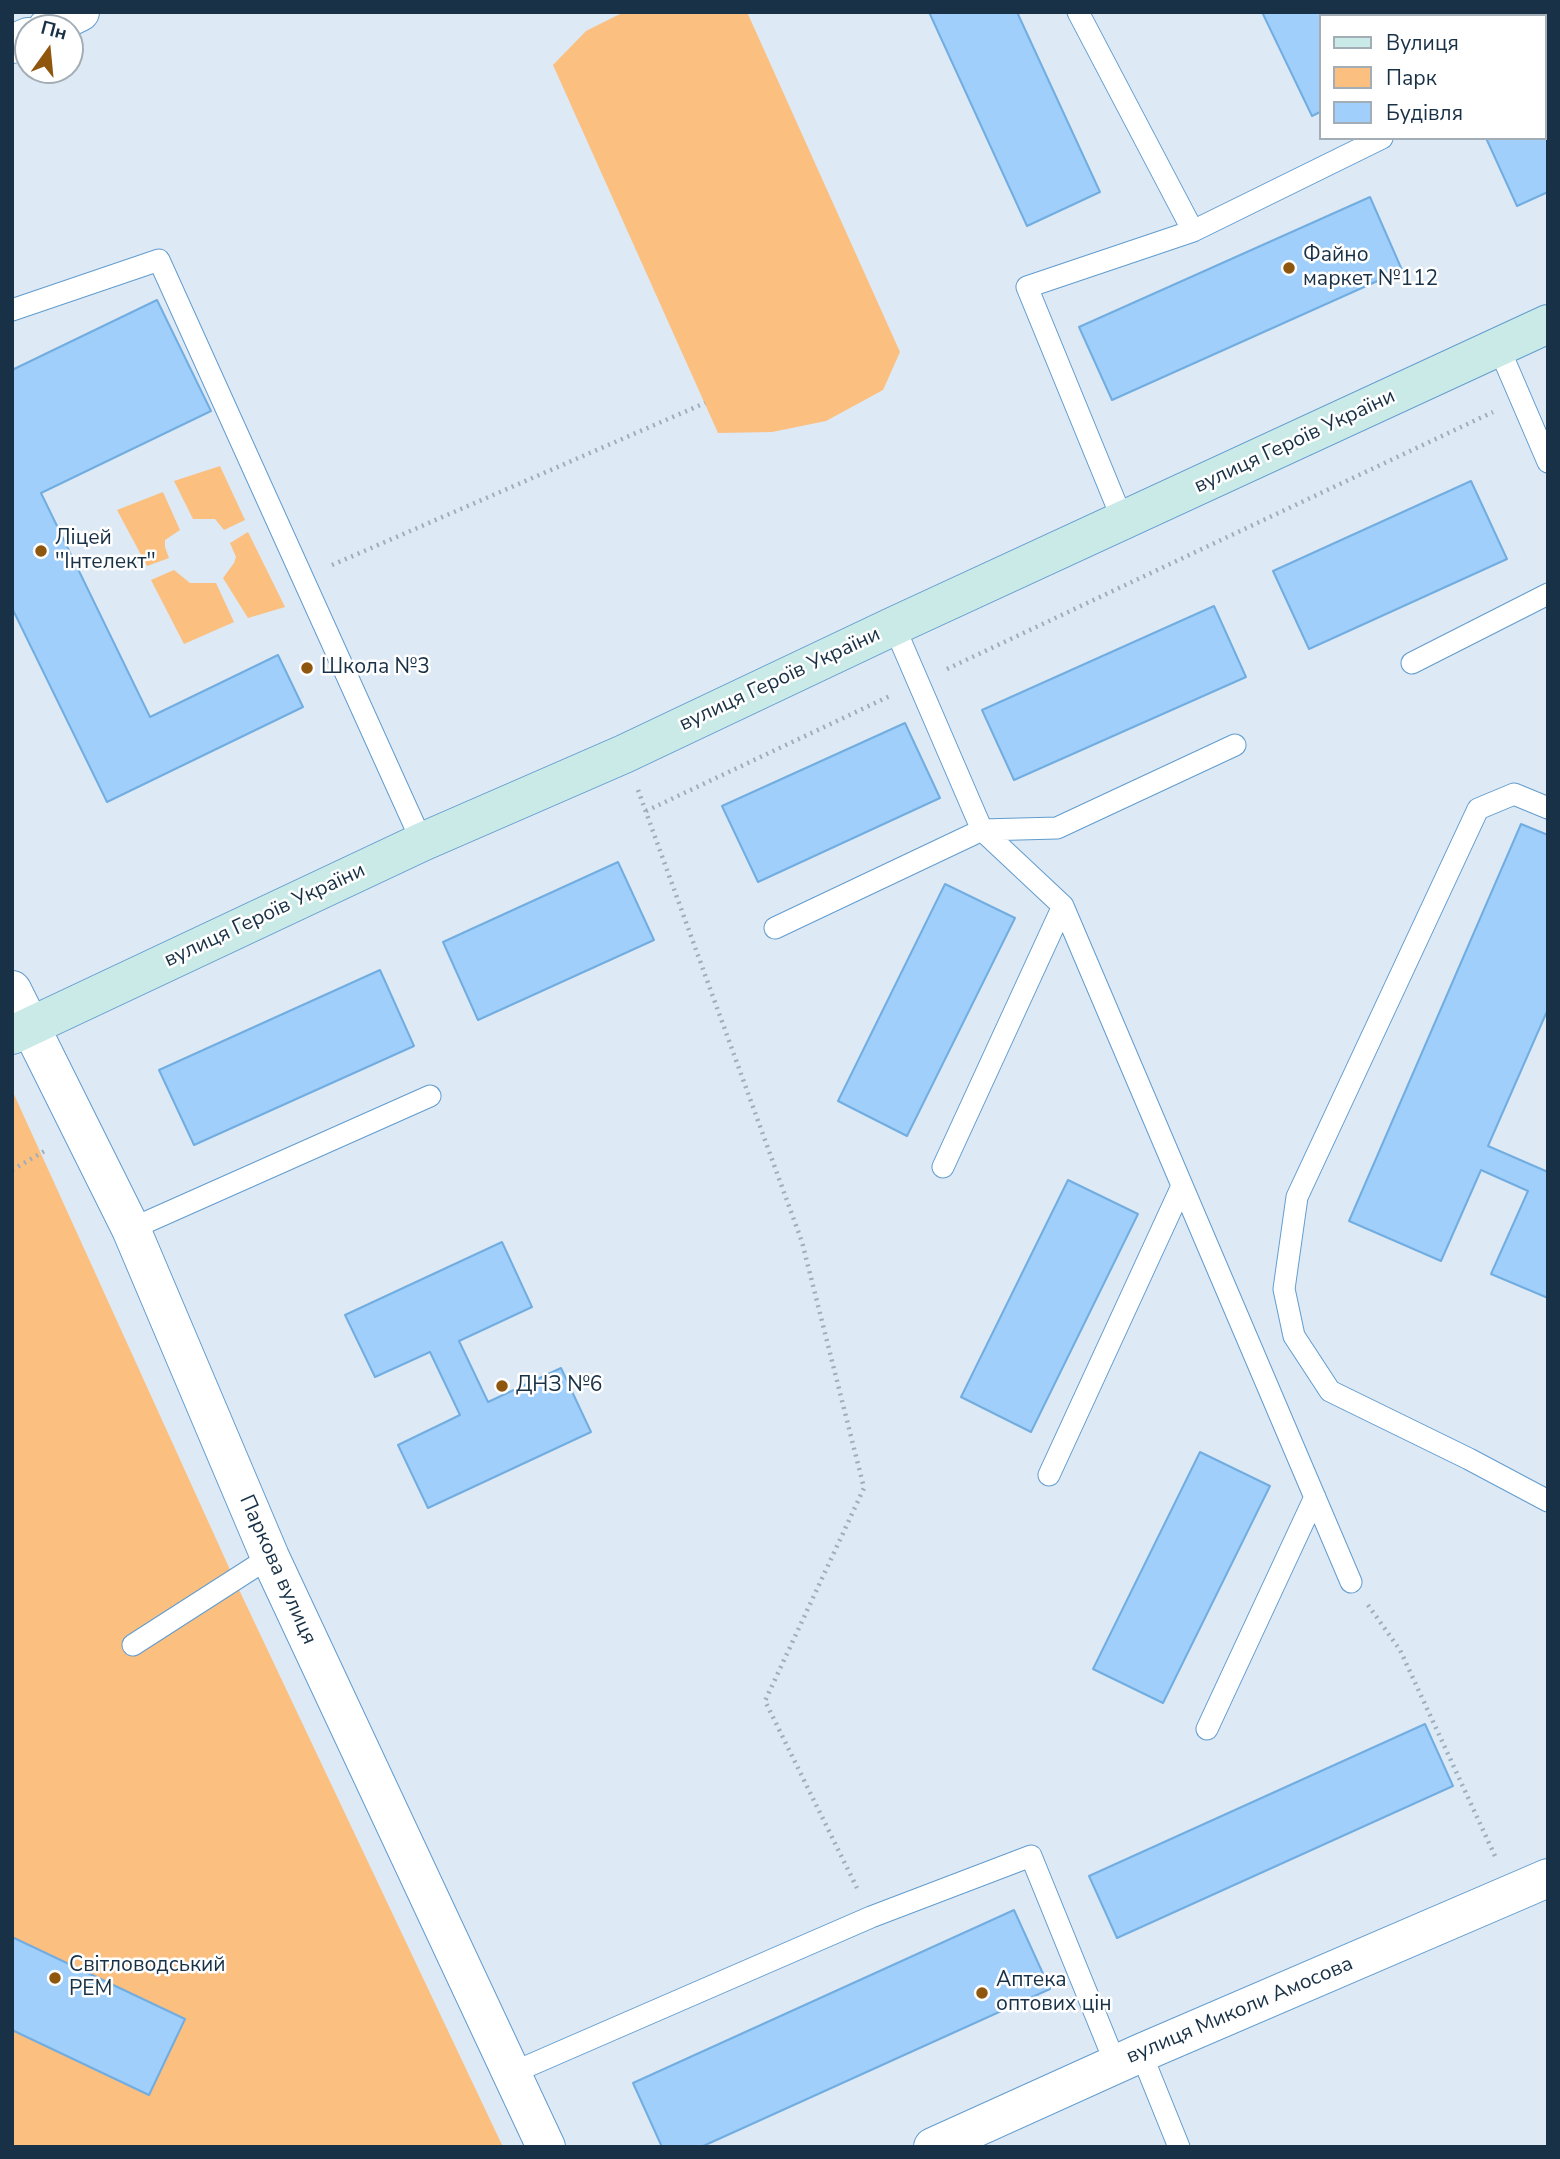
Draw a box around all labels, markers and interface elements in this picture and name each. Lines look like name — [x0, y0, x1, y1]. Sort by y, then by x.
north arrow — [14, 14, 84, 84]
legend — [1318, 14, 1546, 140]
text: Пн — [38, 15, 70, 47]
text: Вулиця — [1386, 29, 1459, 57]
text: Парк — [1386, 64, 1437, 92]
text: Будівля — [1386, 99, 1463, 127]
place label: Файно маркет №112 — [1303, 243, 1438, 293]
marker: Файно маркет №112 — [1281, 260, 1297, 276]
street label: вулиця Героїв України — [1190, 384, 1400, 500]
place label: Ліцей ''Інтелект'' — [55, 526, 156, 576]
marker: Ліцей ''Інтелект'' — [33, 543, 49, 559]
street label: вулиця Героїв України — [675, 622, 885, 738]
place label: Школа №3 — [321, 655, 430, 681]
marker: Школа №3 — [299, 660, 315, 676]
street label: вулиця Героїв України — [160, 858, 370, 974]
place label: ДНЗ №6 — [516, 1373, 602, 1399]
marker: ДНЗ №6 — [494, 1378, 510, 1394]
street label: Паркова вулиця — [233, 1491, 321, 1649]
street label: вулиця Миколи Амосова — [1123, 1952, 1357, 2070]
place label: Світловодський РЕМ — [69, 1953, 226, 2003]
place label: Аптека оптових цін — [996, 1968, 1112, 2018]
marker: Світловодський РЕМ — [47, 1970, 63, 1986]
marker: Аптека оптових цін — [974, 1985, 990, 2001]

